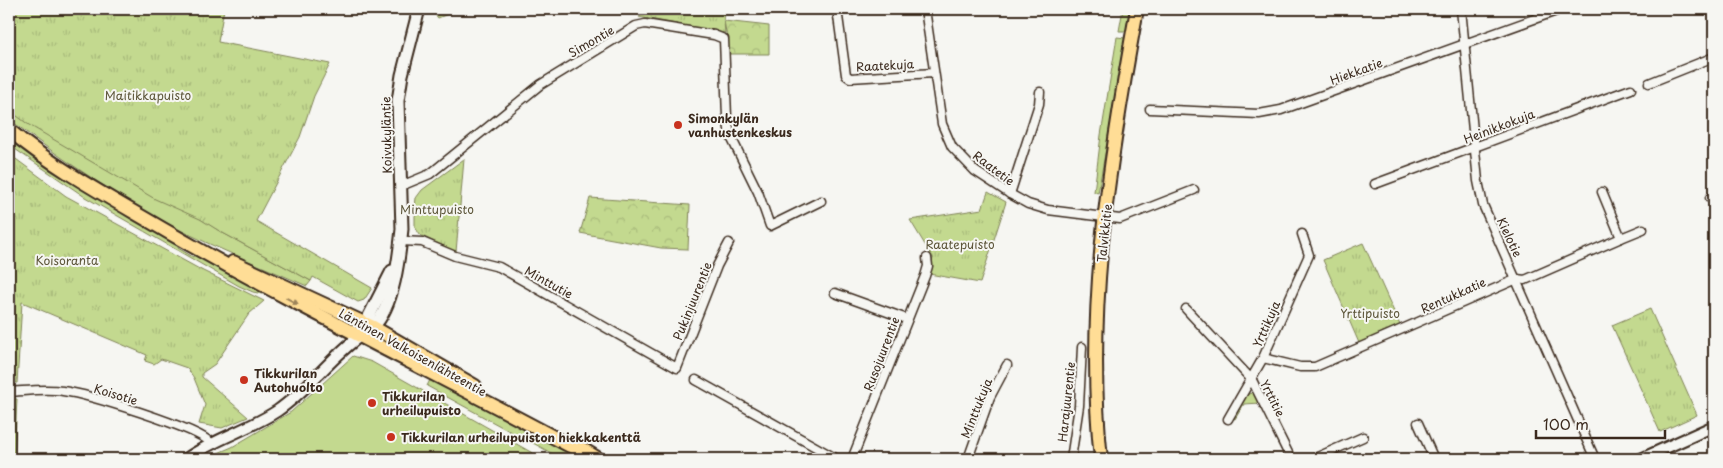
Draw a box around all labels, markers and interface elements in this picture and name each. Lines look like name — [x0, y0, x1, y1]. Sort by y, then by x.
street label: Simontie — [565, 21, 617, 61]
street label: Hiekkatie — [1327, 53, 1385, 89]
street label: Raatekuja — [856, 54, 915, 76]
park label: Maitikkapuisto — [105, 86, 192, 104]
street label: Koivukyläntie — [376, 96, 396, 174]
street label: Heinikkokuja — [1461, 104, 1538, 148]
place label: Simonkylän vanhustenkeskus — [688, 109, 792, 141]
marker: Simonkylän vanhustenkeskus — [672, 119, 684, 131]
street label: Raatetie — [969, 146, 1019, 190]
park label: Minttupuisto — [400, 200, 474, 218]
street label: Talvikkitie — [1092, 203, 1116, 263]
street label: Kielotie — [1493, 214, 1527, 260]
park label: Raatepuisto — [925, 235, 995, 253]
park label: Koisoranta — [36, 251, 99, 269]
street label: Pukinjuurentie — [668, 259, 716, 343]
street label: Minttutie — [522, 261, 576, 303]
street label: Rentukkatie — [1418, 273, 1488, 317]
one-way arrow — [285, 297, 299, 305]
street label: Yrttikuja — [1248, 297, 1284, 350]
street label: Läntinen Valkoisenlähteentie — [336, 304, 490, 400]
park label: Yrttipuisto — [1340, 304, 1400, 322]
street label: Rusojuurentie — [859, 314, 903, 394]
street label: Harajuurentie — [1053, 361, 1079, 443]
place label: Tikkurilan Autohuolto — [254, 364, 322, 396]
marker: Tikkurilan Autohuolto — [238, 374, 250, 386]
street label: Minttukuja — [956, 375, 996, 441]
street label: Yrttitie — [1256, 376, 1290, 420]
street label: Koisotie — [92, 379, 140, 409]
place label: Tikkurilan urheilupuisto — [382, 387, 461, 419]
marker: Tikkurilan urheilupuisto — [366, 397, 378, 409]
scale bar — [1536, 408, 1664, 440]
text: 100 m — [1543, 412, 1589, 435]
place label: Tikkurilan urheilupuiston hiekkakenttä — [401, 428, 641, 446]
marker: Tikkurilan urheilupuiston hiekkakenttä — [385, 431, 397, 443]

